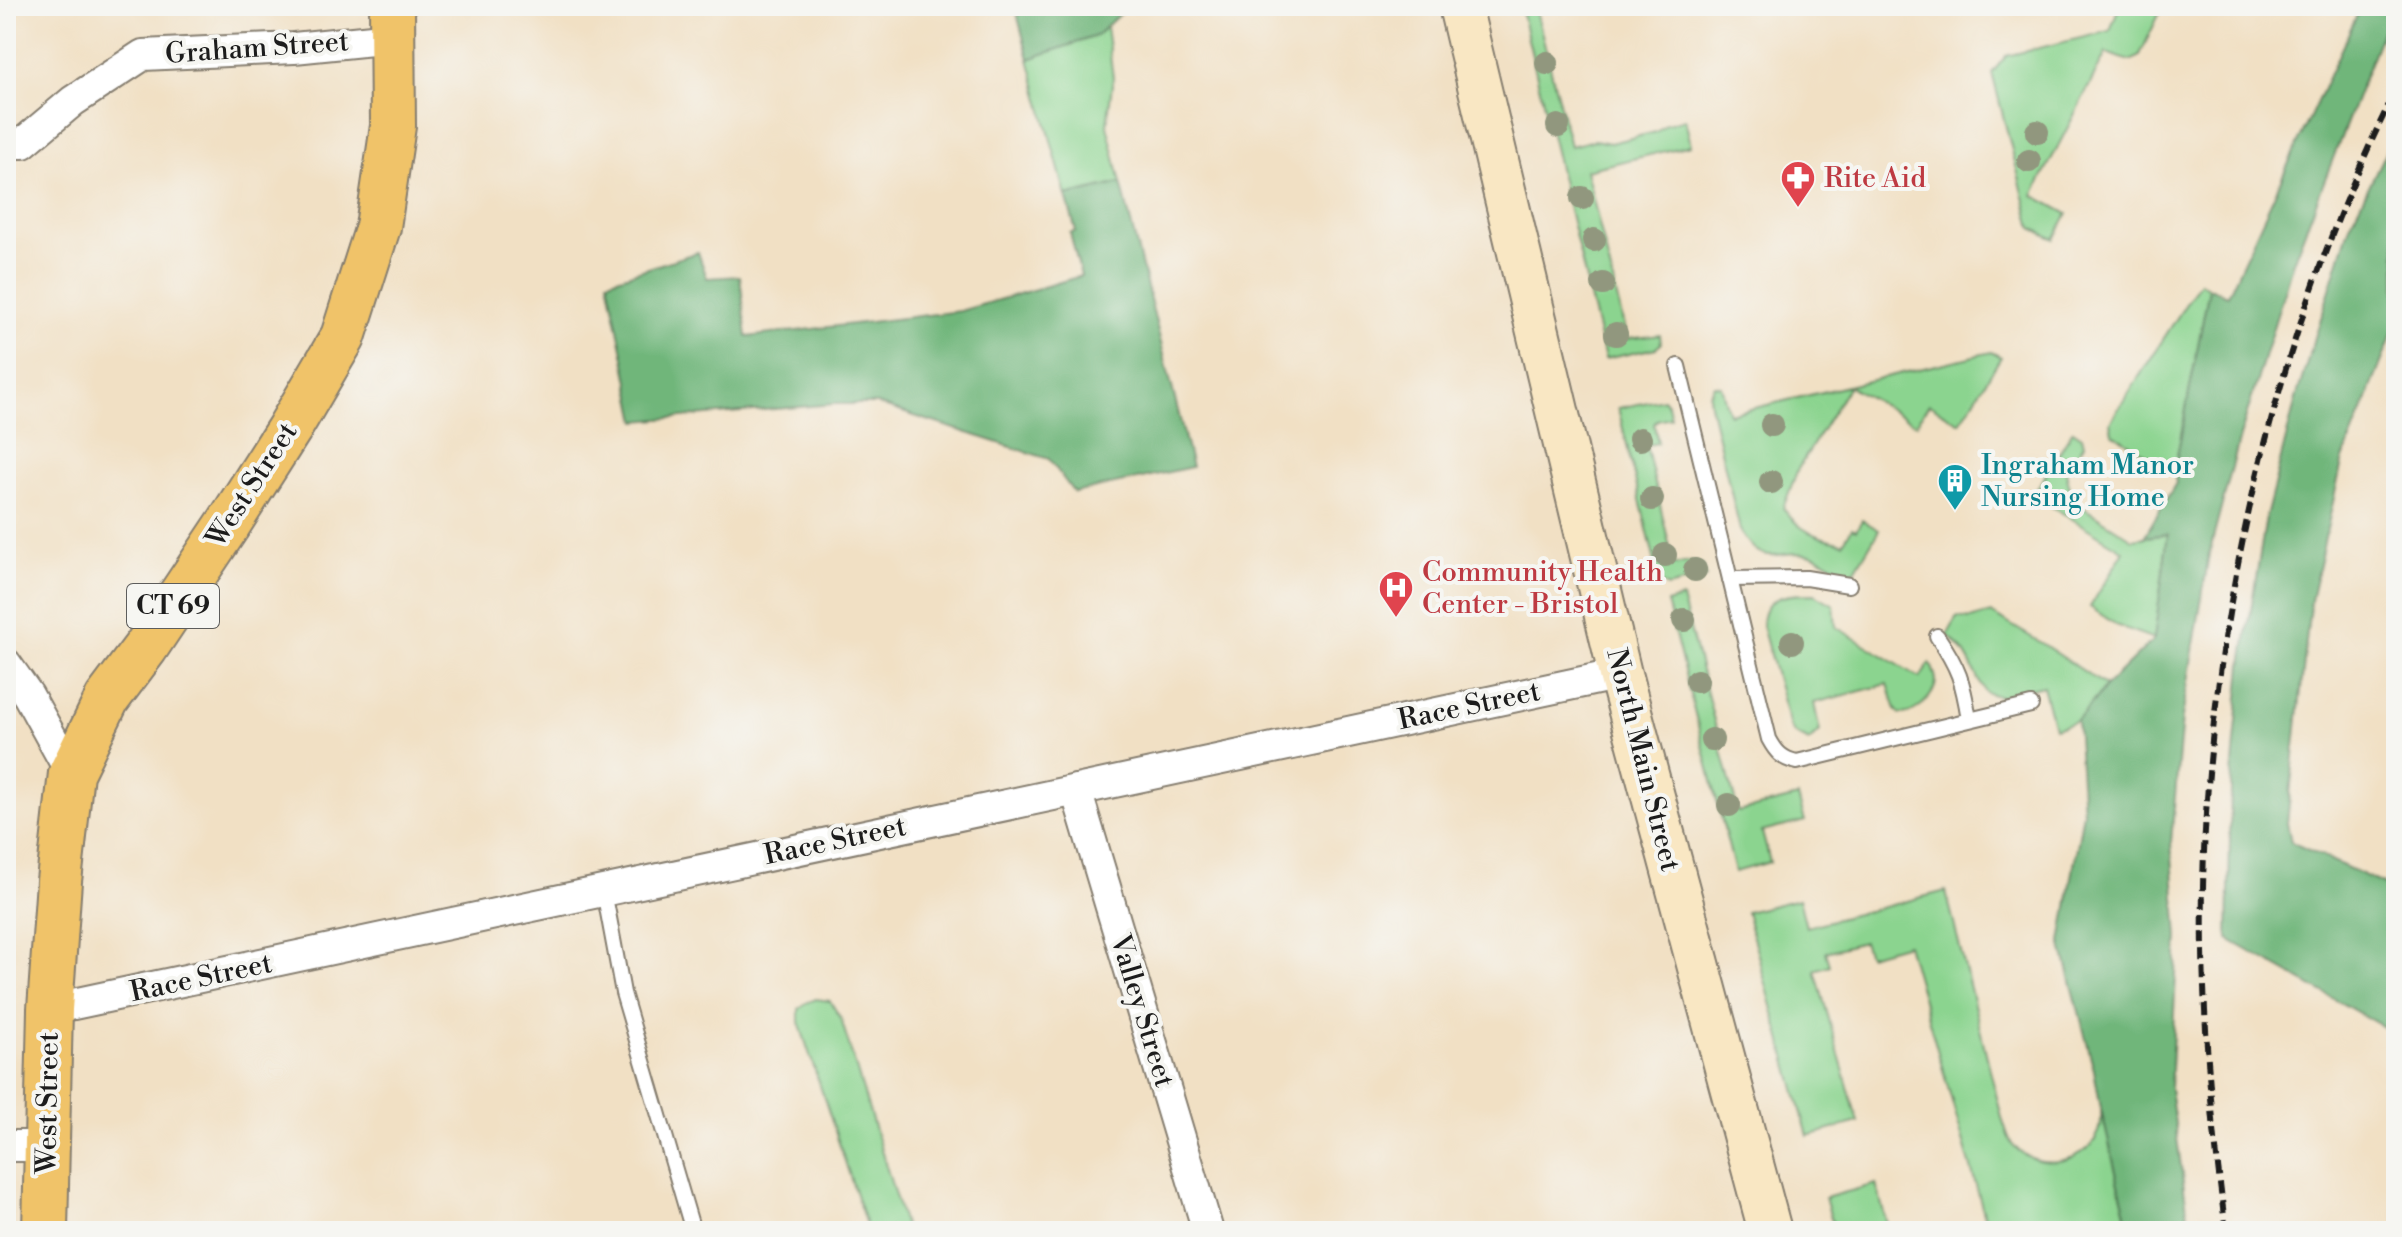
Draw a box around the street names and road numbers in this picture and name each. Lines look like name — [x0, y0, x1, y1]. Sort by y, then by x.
street label: Graham Street — [164, 24, 350, 72]
street label: West Street — [198, 416, 305, 555]
road number: CT 69 — [127, 584, 219, 628]
street label: North Main Street — [1598, 645, 1688, 875]
street label: Race Street — [1395, 674, 1543, 738]
street label: Race Street — [761, 809, 909, 873]
street label: Valley Street — [1102, 929, 1182, 1092]
street label: Race Street — [127, 946, 275, 1010]
street label: West Street — [29, 1032, 67, 1175]

